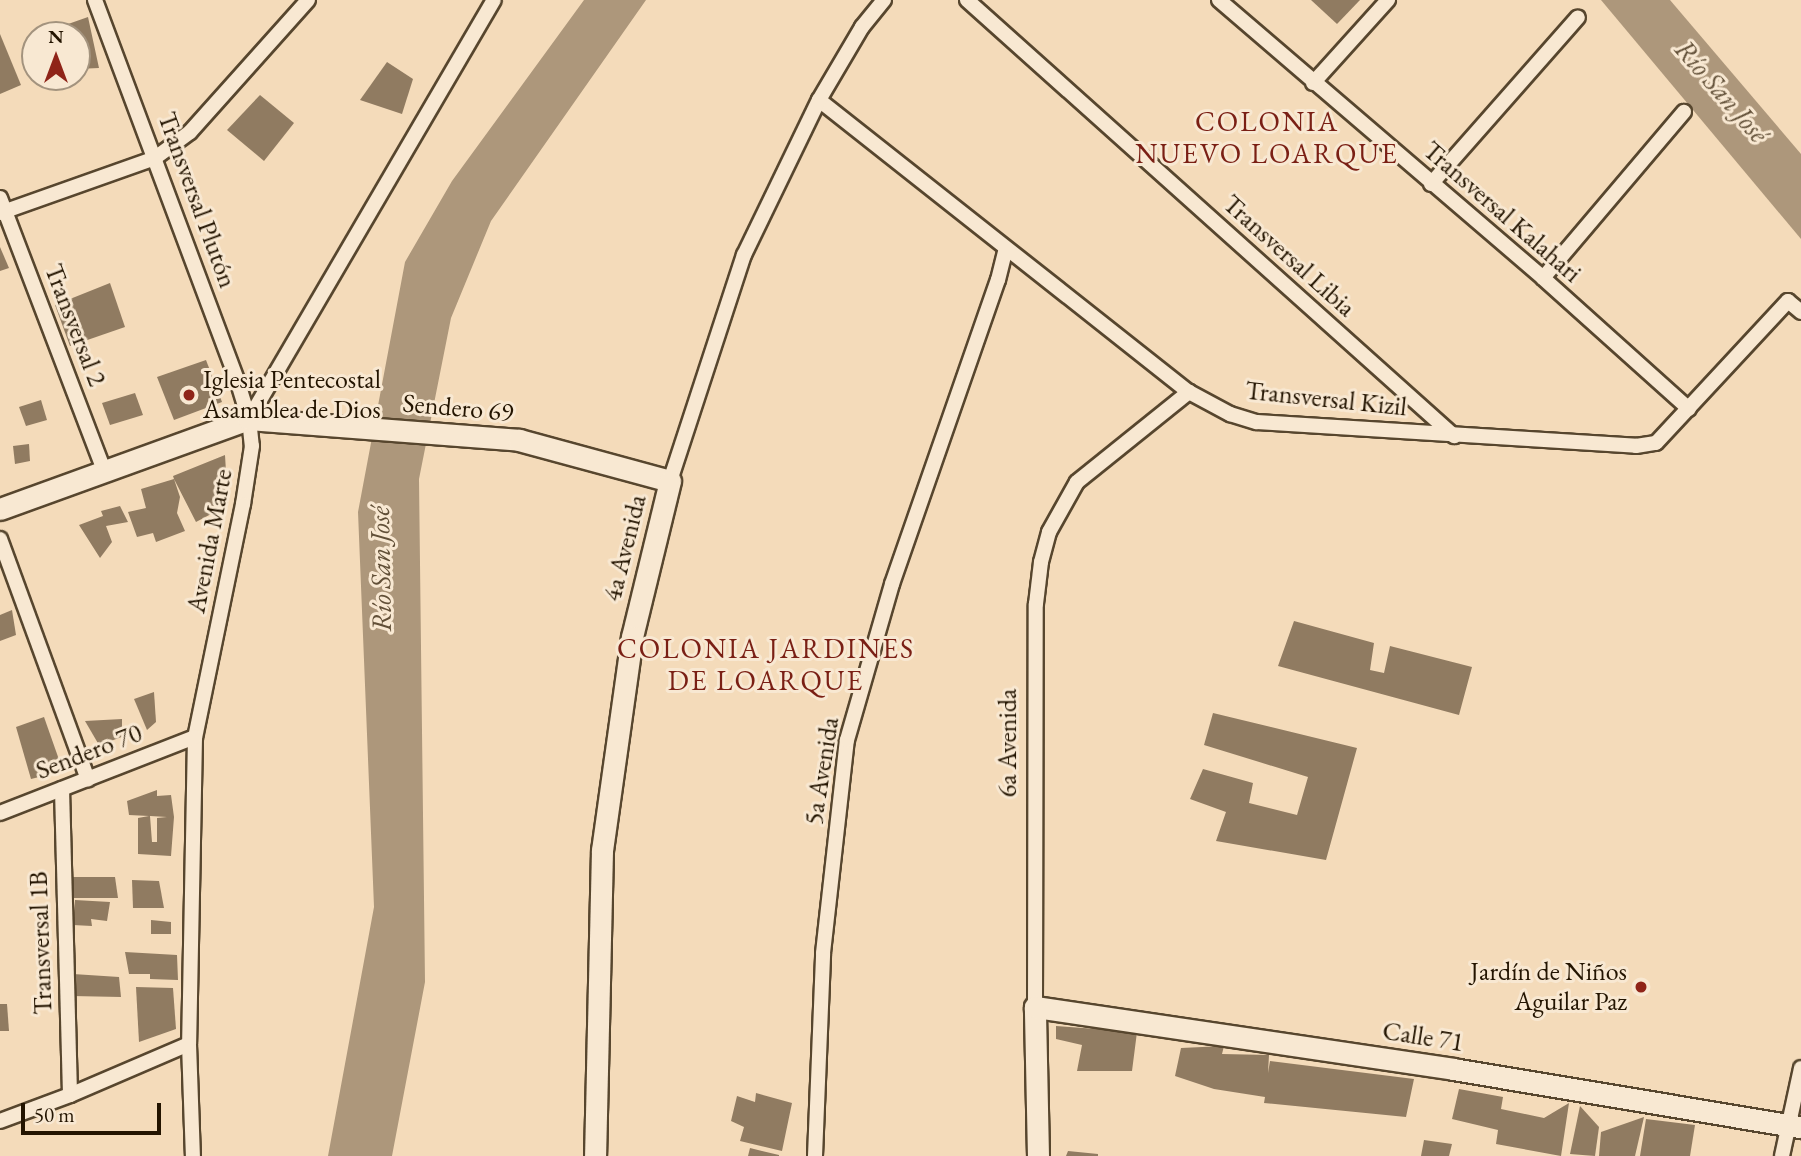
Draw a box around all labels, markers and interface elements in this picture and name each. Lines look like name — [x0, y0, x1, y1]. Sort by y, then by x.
north arrow — [21, 21, 91, 91]
text: N — [48, 24, 64, 49]
water label: Río San José — [1668, 32, 1776, 150]
district label: COLONIA NUEVO LOARQUE — [1137, 104, 1397, 170]
street label: Transversal Plutón — [151, 108, 243, 292]
street label: Transversal Kalahari — [1417, 135, 1587, 289]
street label: Transversal Libia — [1216, 188, 1362, 324]
street label: Transversal 2 — [37, 260, 113, 390]
place label: Iglesia Pentecostal Asamblea de Dios — [203, 364, 381, 426]
street label: Transversal Kizil — [1244, 375, 1408, 423]
marker: Iglesia Pentecostal Asamblea de Dios — [181, 387, 197, 403]
street label: Sendero 69 — [401, 388, 515, 428]
street label: Avenida Marte — [181, 466, 239, 616]
street label: 4a Avenida — [597, 491, 653, 605]
water label: Río San José — [362, 506, 398, 632]
district label: COLONIA JARDINES DE LOARQUE — [619, 631, 913, 697]
street label: 6a Avenida — [992, 689, 1024, 797]
street label: 5a Avenida — [798, 715, 846, 827]
street label: Sendero 70 — [32, 718, 146, 786]
street label: Transversal 1B — [23, 871, 59, 1015]
place label: Jardín de Niños Aguilar Paz — [1470, 956, 1627, 1018]
marker: Jardín de Niños Aguilar Paz — [1633, 979, 1649, 995]
street label: Calle 71 — [1380, 1015, 1466, 1059]
scale bar — [24, 1090, 164, 1134]
text: 50 m — [34, 1101, 75, 1128]

